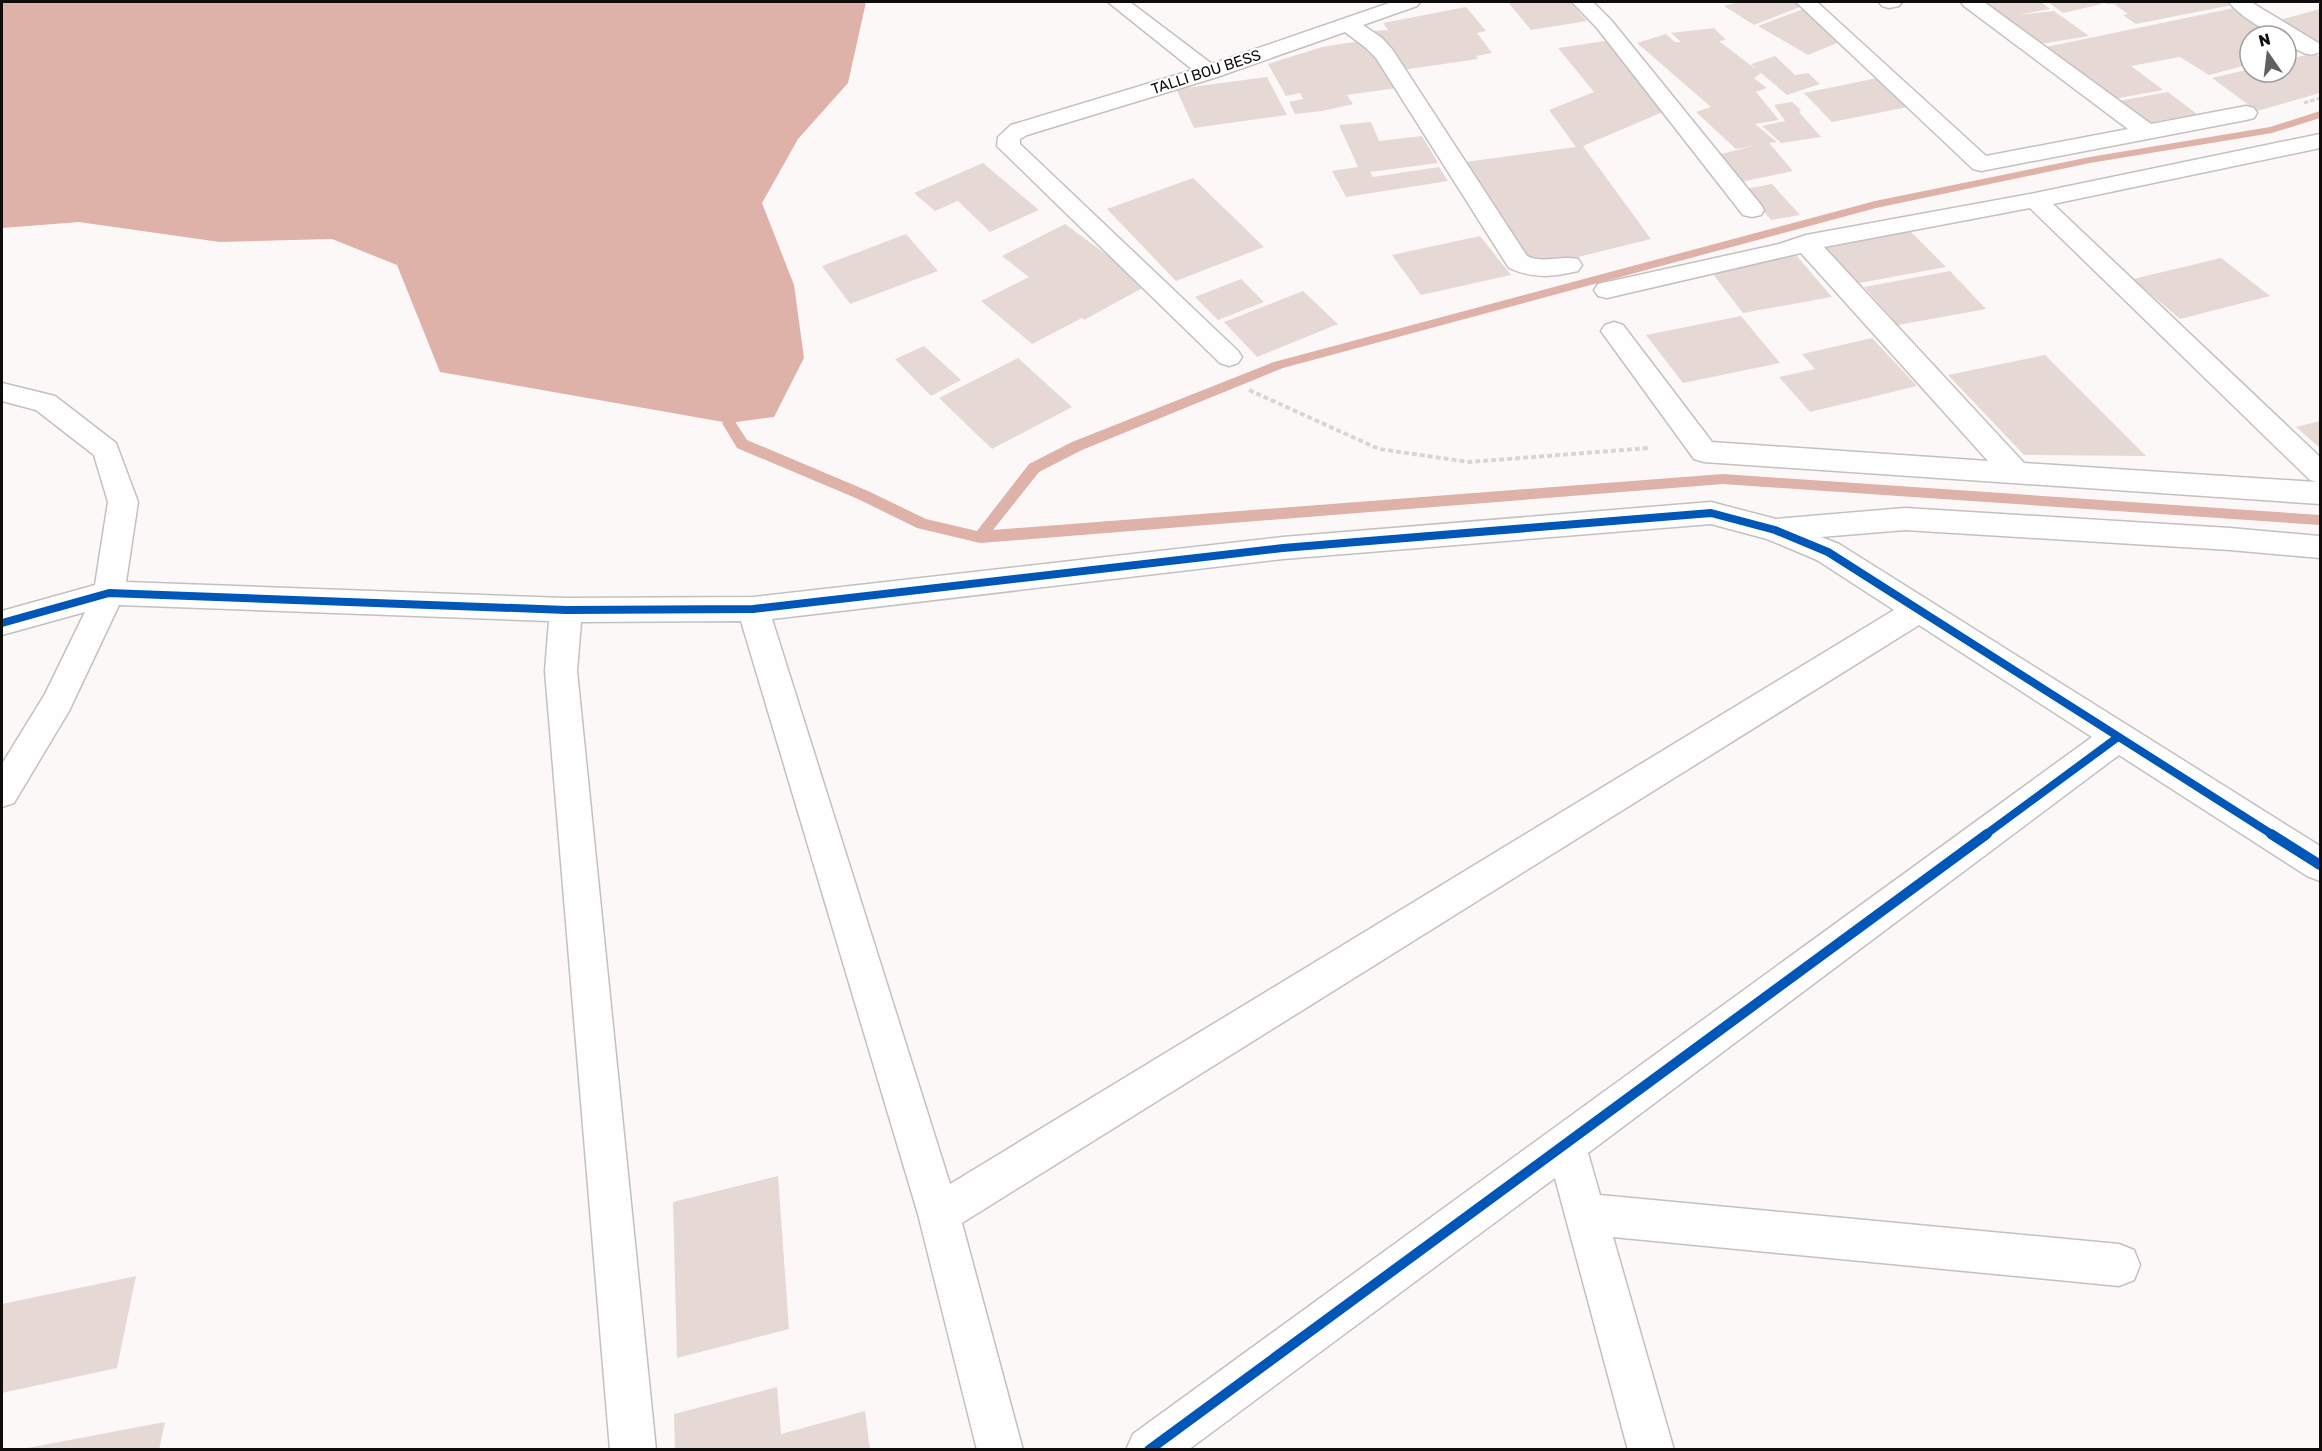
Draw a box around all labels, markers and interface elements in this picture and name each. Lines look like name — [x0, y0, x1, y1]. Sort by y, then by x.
north arrow — [2238, 24, 2298, 84]
text: N — [2257, 29, 2272, 51]
street label: TALLI BOU BESS — [1149, 46, 1263, 98]

